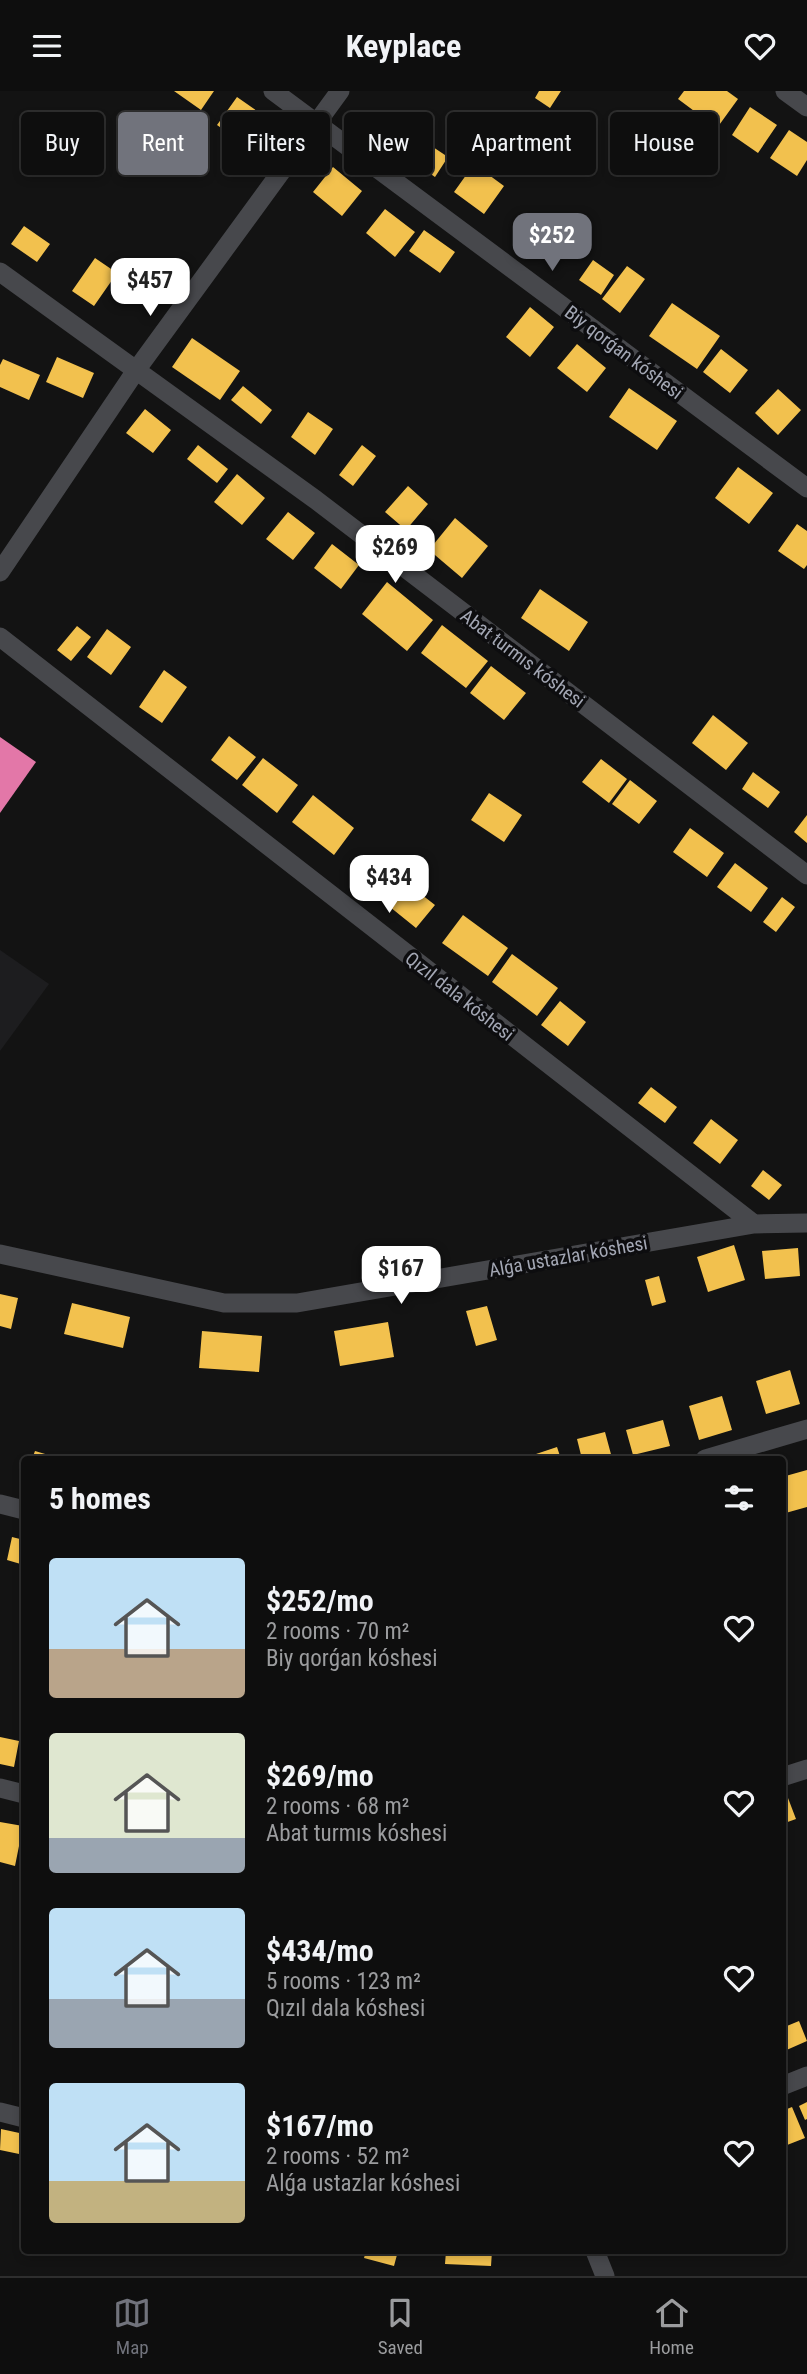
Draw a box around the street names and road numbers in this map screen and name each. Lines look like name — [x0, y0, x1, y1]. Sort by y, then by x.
street label: Biy qorǵan kóshesi — [560, 301, 687, 404]
street label: Abat turmıs kóshesi — [456, 604, 589, 713]
street label: Qızıl dala kóshesi — [401, 947, 519, 1046]
street label: Alǵa ustazlar kóshesi — [487, 1231, 649, 1282]

